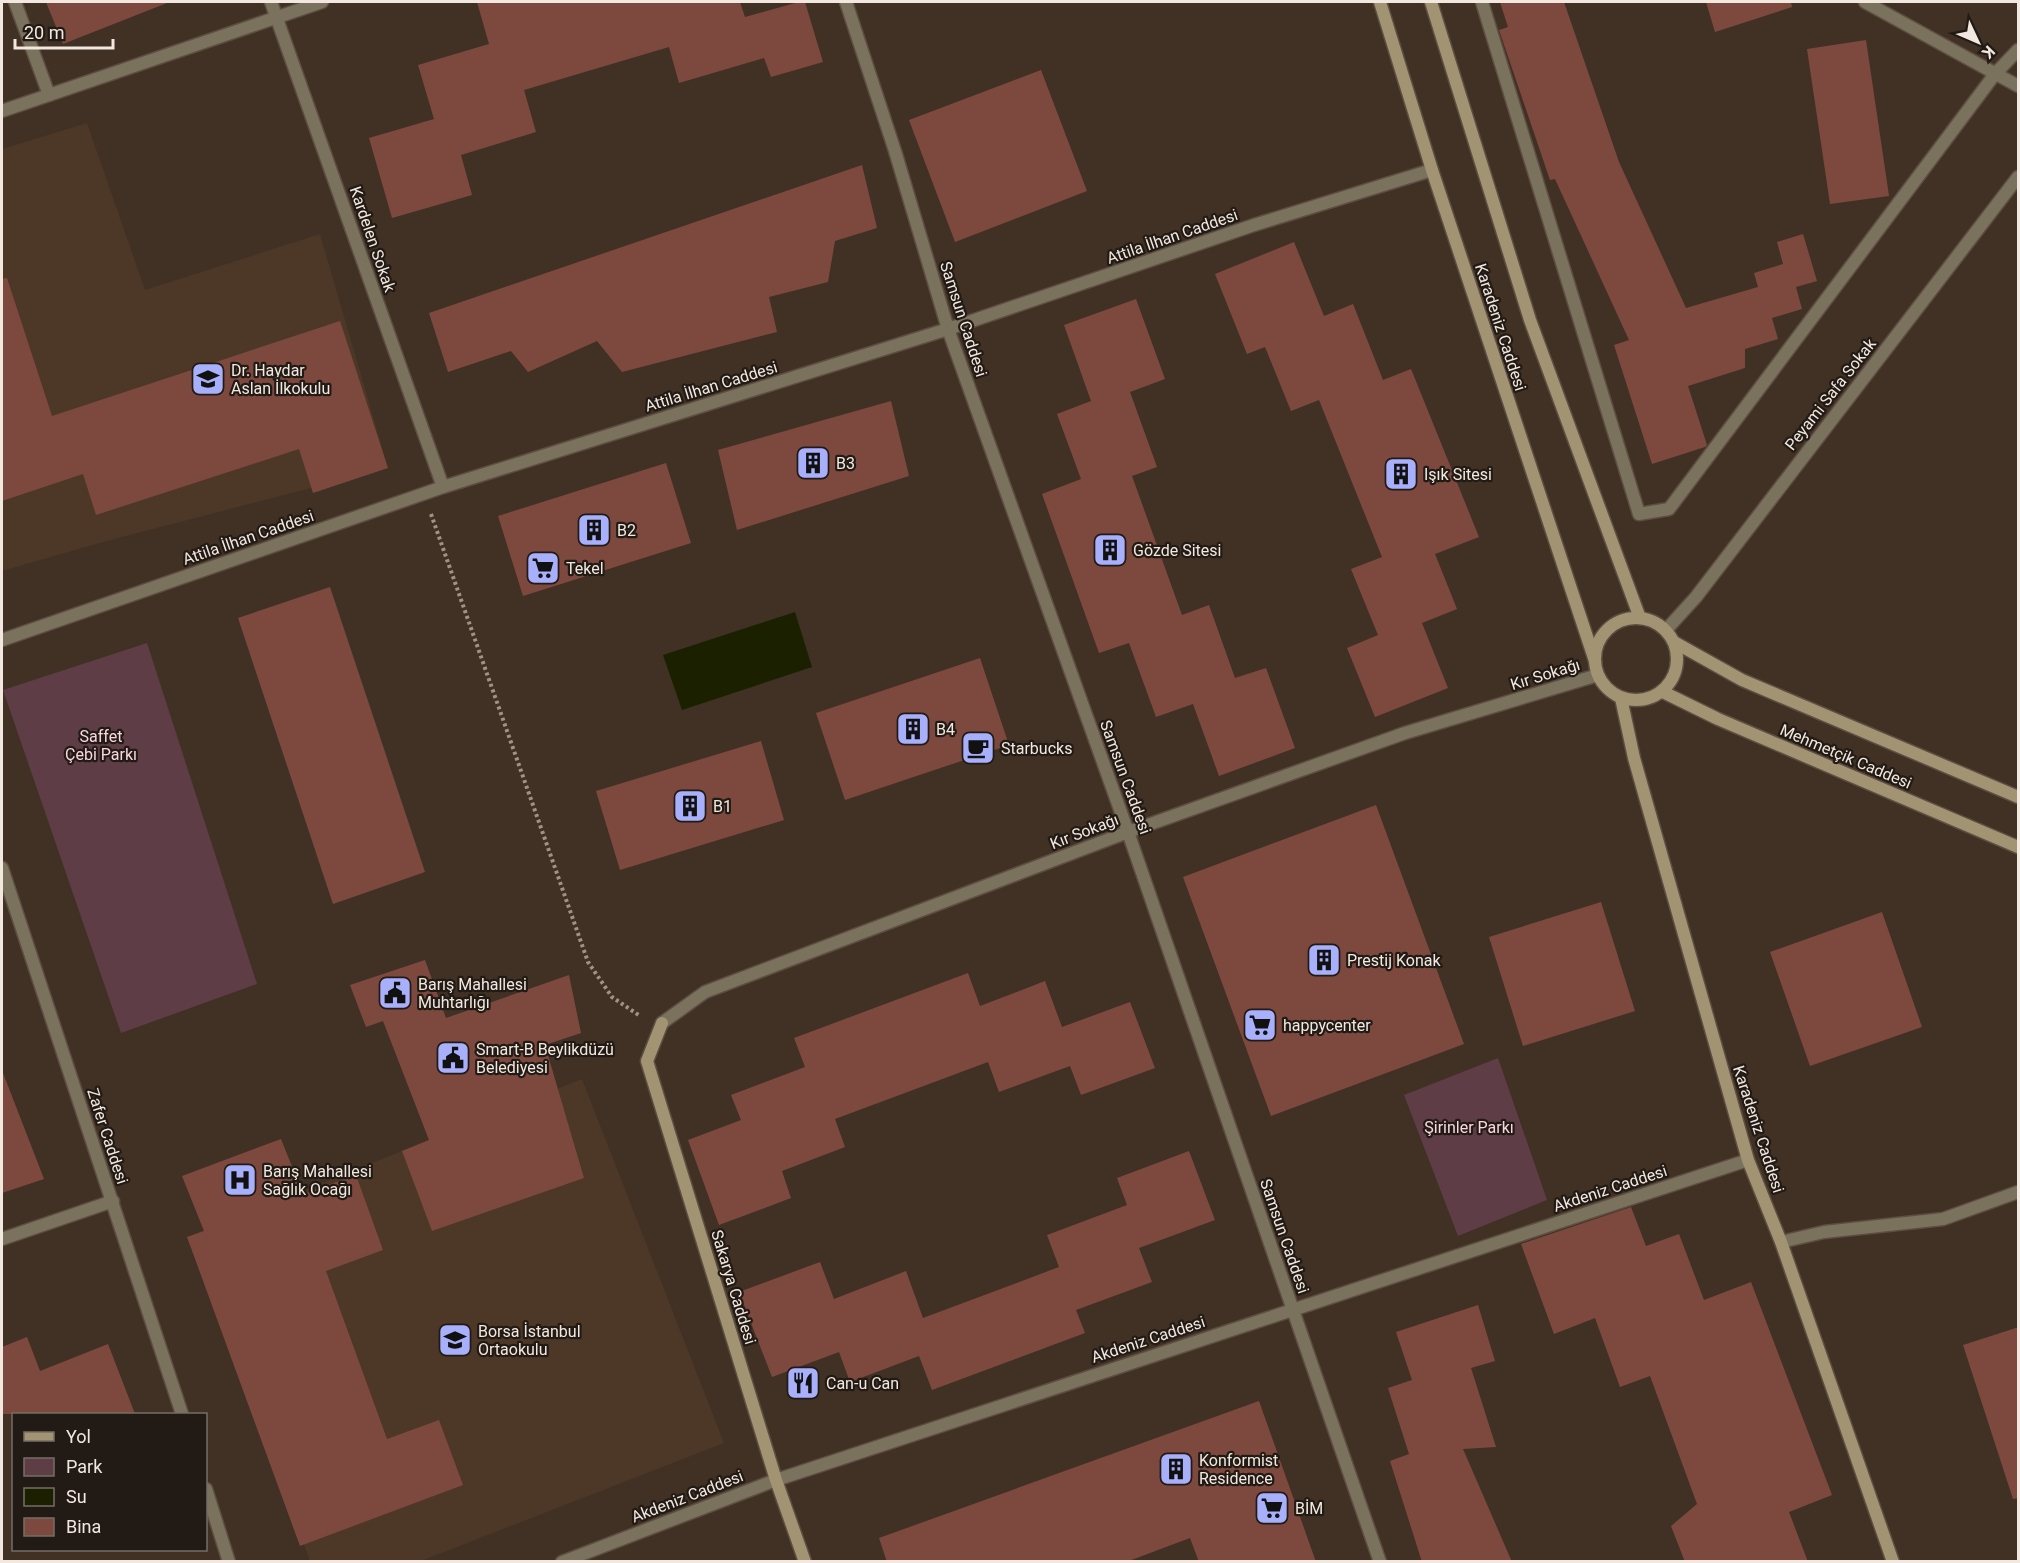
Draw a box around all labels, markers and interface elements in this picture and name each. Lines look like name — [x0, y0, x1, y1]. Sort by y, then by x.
scale bar — [15, 12, 112, 50]
north arrow — [1948, 12, 2008, 72]
text: 20 m — [24, 22, 64, 43]
text: K — [1977, 42, 1999, 63]
street label: Kardelen Sokak — [346, 184, 400, 295]
street label: Attila İlhan Caddesi — [1104, 205, 1240, 268]
street label: Samsun Caddesi — [936, 259, 991, 379]
street label: Karadeniz Caddesi — [1471, 261, 1530, 393]
street label: Peyami Safa Sokak — [1781, 334, 1880, 454]
street label: Attila İlhan Caddesi — [643, 357, 780, 416]
school or university icon: Dr. Haydar Aslan İlkokulu — [190, 361, 226, 397]
place label: Dr. Haydar Aslan İlkokulu — [231, 361, 330, 398]
building icon: B3 — [795, 445, 831, 481]
place label: B3 — [836, 454, 855, 473]
building icon: Işık Sitesi — [1383, 456, 1419, 492]
place label: Işık Sitesi — [1424, 465, 1492, 484]
street label: Attila İlhan Caddesi — [180, 506, 316, 569]
building icon: B2 — [576, 512, 612, 548]
place label: B2 — [617, 521, 636, 540]
building icon: Gözde Sitesi — [1092, 532, 1128, 568]
place label: Gözde Sitesi — [1133, 541, 1221, 560]
supermarket icon: Tekel — [525, 550, 561, 586]
place label: Tekel — [566, 559, 604, 578]
street label: Kır Sokağı — [1508, 655, 1582, 694]
building icon: B4 — [895, 711, 931, 747]
street label: Samsun Caddesi — [1096, 718, 1155, 837]
place label: B4 — [936, 720, 955, 739]
street label: Mehmetçik Caddesi — [1777, 720, 1914, 793]
park label: Saffet Çebi Parkı — [65, 727, 137, 764]
cafe icon: Starbucks — [960, 730, 996, 766]
place label: Starbucks — [1001, 739, 1072, 758]
building icon: B1 — [672, 788, 708, 824]
place label: B1 — [713, 797, 732, 816]
street label: Kır Sokağı — [1047, 810, 1121, 853]
building icon: Prestij Konak — [1306, 942, 1342, 978]
place label: Prestij Konak — [1347, 951, 1442, 970]
public building icon: Barış Mahallesi Muhtarlığı — [377, 975, 413, 1011]
place label: Barış Mahallesi Muhtarlığı — [418, 975, 527, 1012]
supermarket icon: happycenter — [1242, 1007, 1278, 1043]
place label: happycenter — [1283, 1016, 1371, 1035]
public building icon: Smart-B Beylikdüzü Belediyesi — [435, 1040, 471, 1076]
place label: Smart-B Beylikdüzü Belediyesi — [476, 1040, 614, 1077]
street label: Karadeniz Caddesi — [1729, 1063, 1788, 1195]
street label: Zafer Caddesi — [83, 1086, 132, 1186]
park label: Şirinler Parkı — [1424, 1118, 1514, 1137]
street label: Akdeniz Caddesi — [1551, 1161, 1669, 1216]
hospital icon: Barış Mahallesi Sağlık Ocağı — [222, 1162, 258, 1198]
place label: Barış Mahallesi Sağlık Ocağı — [263, 1162, 372, 1199]
street label: Samsun Caddesi — [1256, 1176, 1313, 1296]
street label: Sakarya Caddesi — [707, 1228, 760, 1347]
street label: Akdeniz Caddesi — [1089, 1312, 1207, 1367]
school or university icon: Borsa İstanbul Ortaokulu — [437, 1322, 473, 1358]
place label: Borsa İstanbul Ortaokulu — [478, 1322, 581, 1359]
restaurant icon: Can-u Can — [785, 1365, 821, 1401]
place label: Can-u Can — [826, 1374, 899, 1393]
legend — [12, 1413, 207, 1551]
text: Yol — [66, 1426, 91, 1447]
building icon: Konformist Residence — [1158, 1451, 1194, 1487]
place label: Konformist Residence — [1199, 1451, 1278, 1488]
text: Park — [66, 1456, 103, 1477]
street label: Akdeniz Caddesi — [629, 1466, 746, 1527]
text: Su — [66, 1486, 87, 1507]
supermarket icon: BİM — [1254, 1490, 1290, 1526]
place label: BİM — [1295, 1499, 1323, 1518]
text: Bina — [66, 1516, 101, 1537]

